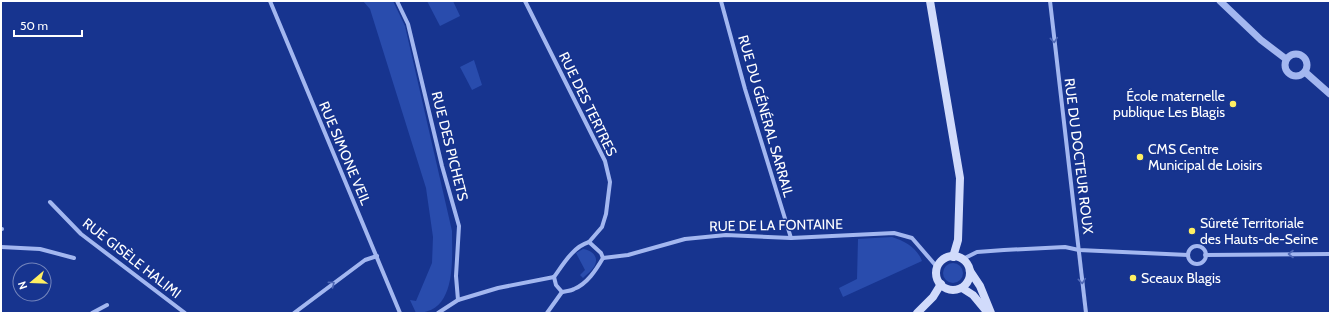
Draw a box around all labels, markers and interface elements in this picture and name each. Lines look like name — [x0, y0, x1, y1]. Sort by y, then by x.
scale bar — [14, 12, 82, 38]
text: 50 m — [20, 18, 48, 33]
street label: RUE DU GÉNÉRAL SARRAIL — [734, 33, 798, 199]
one-way arrow — [1049, 37, 1058, 43]
street label: RUE DES TERTRES — [555, 49, 621, 159]
street label: RUE DU DOCTEUR ROUX — [1060, 77, 1098, 236]
place label: École maternelle publique Les Blagis — [1113, 87, 1225, 121]
street label: RUE DES PICHETS — [428, 89, 472, 203]
street label: RUE SIMONE VEIL — [315, 98, 375, 208]
marker: École maternelle publique Les Blagis — [1228, 99, 1238, 109]
place label: CMS Centre Municipal de Loisirs — [1148, 140, 1262, 174]
marker: CMS Centre Municipal de Loisirs — [1135, 152, 1145, 162]
street label: RUE GISÈLE HALIMI — [79, 214, 185, 302]
place label: Sûreté Territoriale des Hauts-de-Seine — [1200, 214, 1318, 248]
street label: RUE DE LA FONTAINE — [709, 215, 843, 235]
marker: Sûreté Territoriale des Hauts-de-Seine — [1187, 226, 1197, 236]
one-way arrow — [1288, 250, 1294, 258]
north arrow — [12, 262, 52, 302]
place label: Sceaux Blagis — [1141, 269, 1221, 287]
marker: Sceaux Blagis — [1128, 273, 1138, 283]
one-way arrow — [1078, 278, 1087, 284]
text: N — [15, 279, 30, 291]
one-way arrow — [328, 282, 335, 289]

